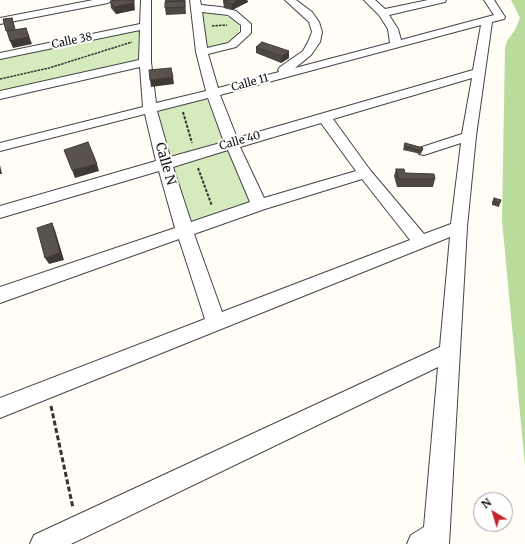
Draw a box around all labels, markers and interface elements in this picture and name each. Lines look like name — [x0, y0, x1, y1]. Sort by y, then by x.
street label: Calle 38 — [51, 30, 93, 52]
street label: Calle 11 — [230, 72, 270, 94]
street label: Calle 40 — [218, 129, 262, 153]
street label: Calle N — [151, 141, 179, 187]
north arrow — [473, 492, 513, 532]
text: N — [478, 495, 494, 512]

